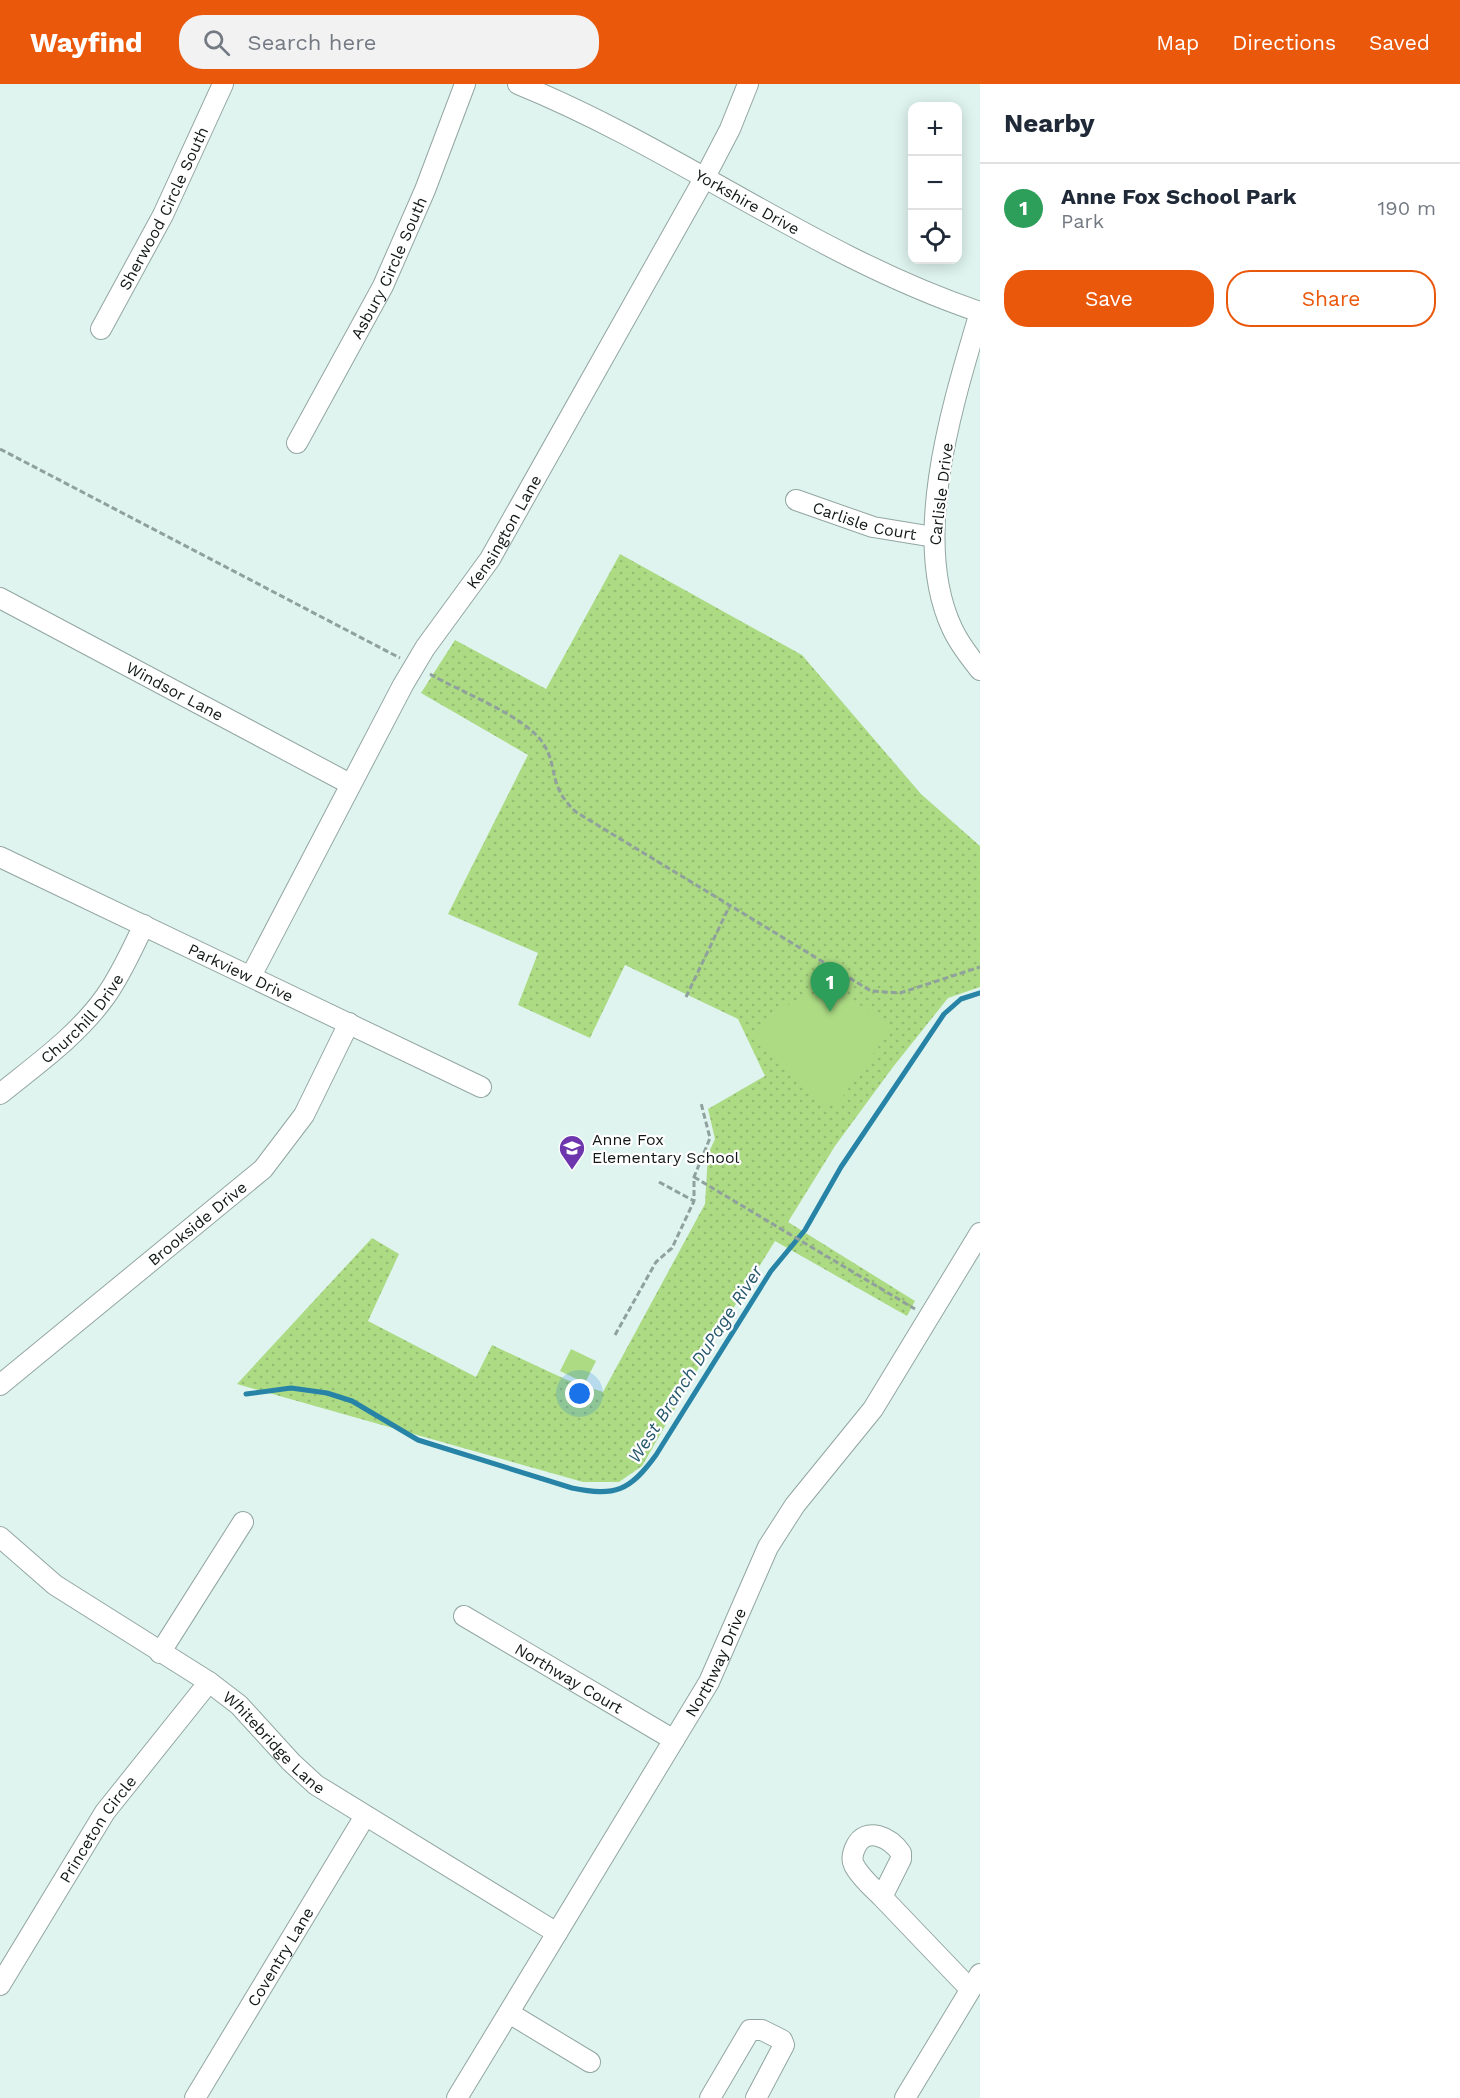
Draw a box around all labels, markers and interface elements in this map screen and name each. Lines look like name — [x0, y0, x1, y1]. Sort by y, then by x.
search box — [179, 15, 599, 69]
text: Wayfind — [30, 26, 143, 59]
icon: search — [200, 26, 233, 59]
text: Search here — [248, 30, 377, 55]
text: Map — [1156, 30, 1199, 55]
text: Directions — [1232, 30, 1336, 55]
text: Saved — [1369, 30, 1430, 55]
map controls — [908, 102, 962, 264]
button: + — [908, 102, 962, 156]
text: Nearby — [1004, 108, 1095, 138]
street label: Sherwood Circle South — [115, 123, 212, 293]
button: − — [908, 156, 962, 210]
street label: Yorkshire Drive — [692, 165, 803, 238]
text: Anne Fox School Park — [1061, 184, 1296, 209]
street label: Asbury Circle South — [347, 194, 430, 342]
text: 1 — [1019, 196, 1028, 220]
text: 190 m — [1378, 196, 1436, 220]
text: Park — [1061, 209, 1104, 233]
button: locate — [908, 210, 962, 264]
button: Save — [1004, 270, 1214, 327]
button: Share — [1226, 270, 1436, 327]
street label: Carlisle Drive — [925, 441, 957, 547]
street label: Kensington Lane — [462, 471, 545, 592]
street label: Carlisle Court — [810, 497, 918, 544]
street label: Windsor Lane — [123, 657, 227, 724]
street label: Parkview Drive — [185, 939, 297, 1005]
pin: 1 — [810, 962, 850, 1012]
street label: Churchill Drive — [37, 970, 127, 1067]
place label: Anne Fox Elementary School — [592, 1130, 740, 1167]
school or university icon: Anne Fox Elementary School — [557, 1133, 587, 1171]
street label: Brookside Drive — [144, 1177, 250, 1269]
water label: West Branch DuPage River — [623, 1261, 767, 1467]
your location — [565, 1379, 594, 1408]
street label: Northway Drive — [681, 1605, 750, 1720]
street label: Northway Court — [512, 1639, 627, 1717]
street label: Whitebridge Lane — [219, 1687, 328, 1798]
street label: Princeton Circle — [55, 1772, 140, 1886]
street label: Coventry Lane — [243, 1904, 317, 2010]

